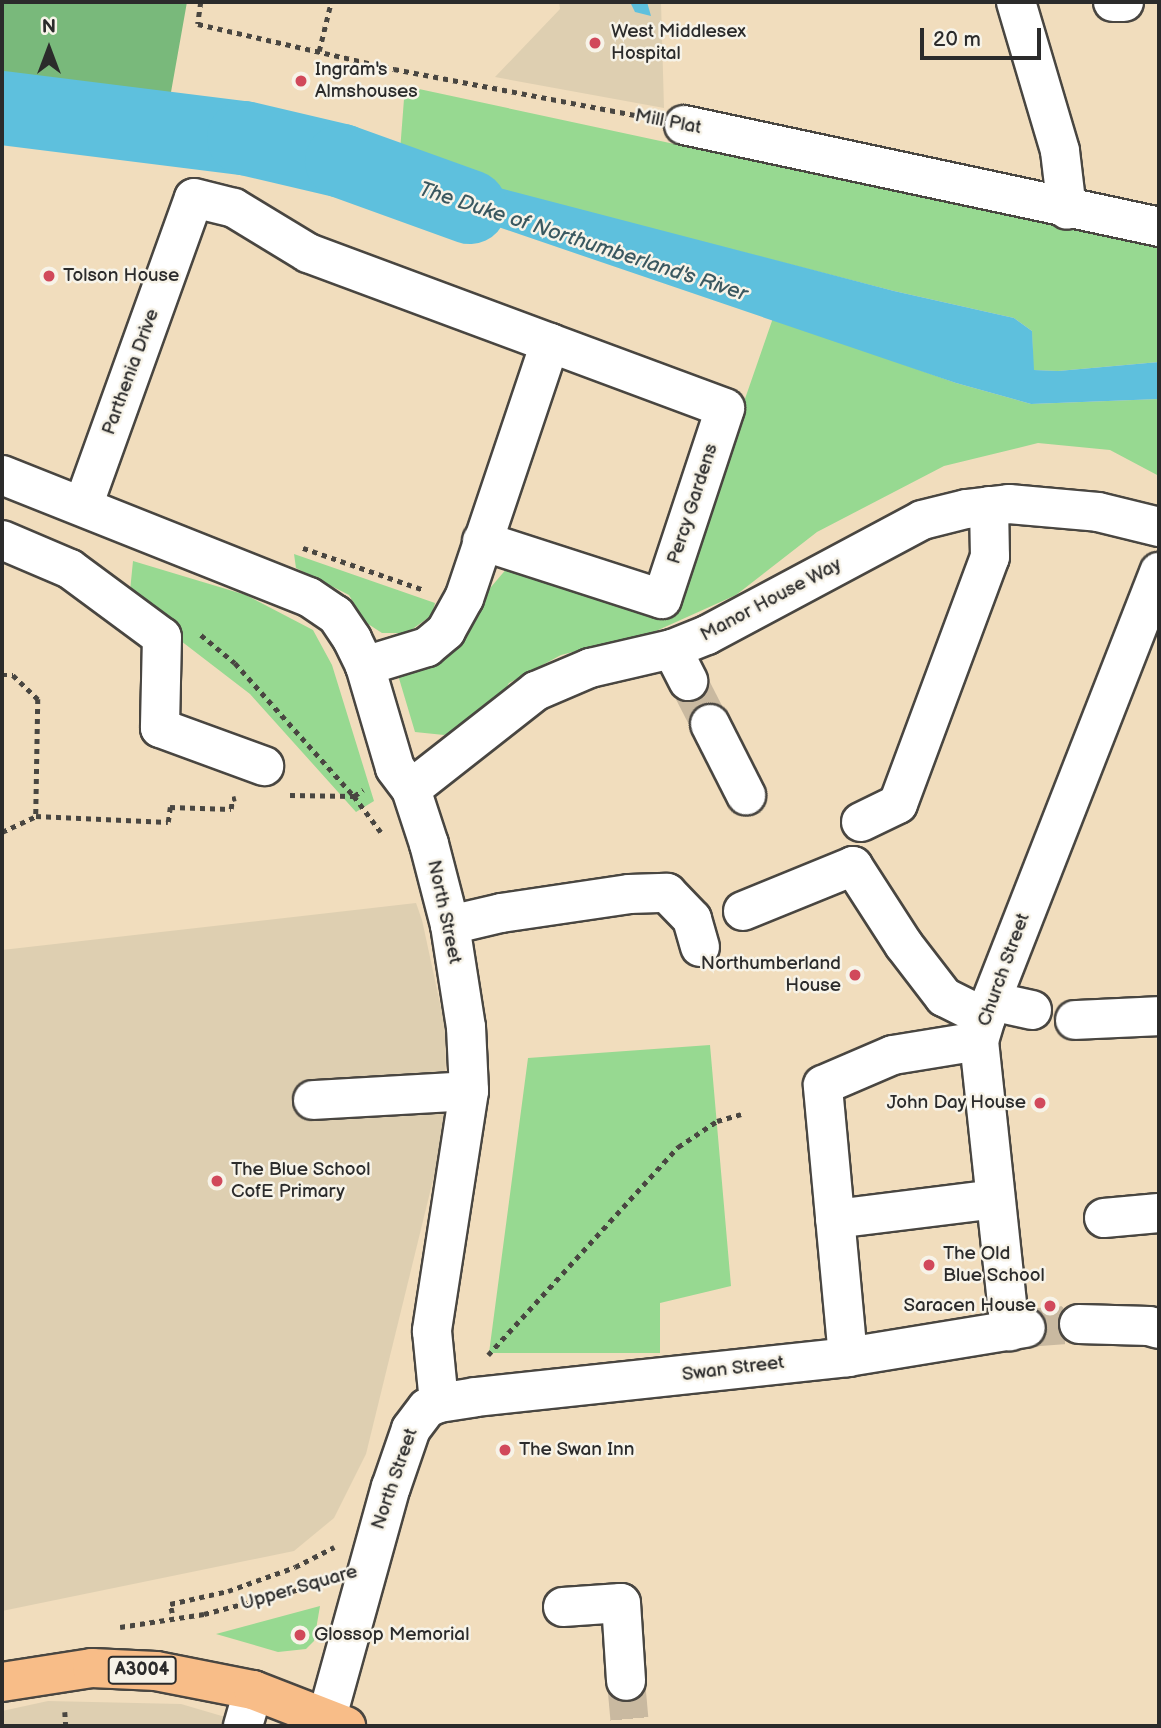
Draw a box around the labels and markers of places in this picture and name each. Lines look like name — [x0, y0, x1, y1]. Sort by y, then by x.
place label: West Middlesex Hospital — [611, 21, 746, 65]
marker: West Middlesex Hospital — [585, 33, 605, 53]
place label: Ingram's Almshouses — [315, 59, 418, 103]
marker: Ingram's Almshouses — [293, 73, 309, 89]
place label: Tolson House — [63, 265, 179, 287]
marker: Tolson House — [41, 268, 57, 284]
place label: Northumberland House — [701, 953, 841, 997]
marker: Northumberland House — [847, 967, 863, 983]
place label: John Day House — [886, 1092, 1026, 1114]
marker: John Day House — [1032, 1095, 1048, 1111]
place label: The Blue School CofE Primary — [231, 1159, 371, 1203]
marker: The Blue School CofE Primary — [209, 1173, 225, 1189]
place label: The Old Blue School — [943, 1243, 1045, 1287]
marker: The Old Blue School — [921, 1257, 937, 1273]
place label: Saracen House — [904, 1295, 1036, 1317]
marker: Saracen House — [1042, 1298, 1058, 1314]
place label: The Swan Inn — [519, 1439, 635, 1461]
marker: The Swan Inn — [497, 1442, 513, 1458]
place label: Glossop Memorial — [314, 1624, 469, 1646]
marker: Glossop Memorial — [292, 1627, 308, 1643]

